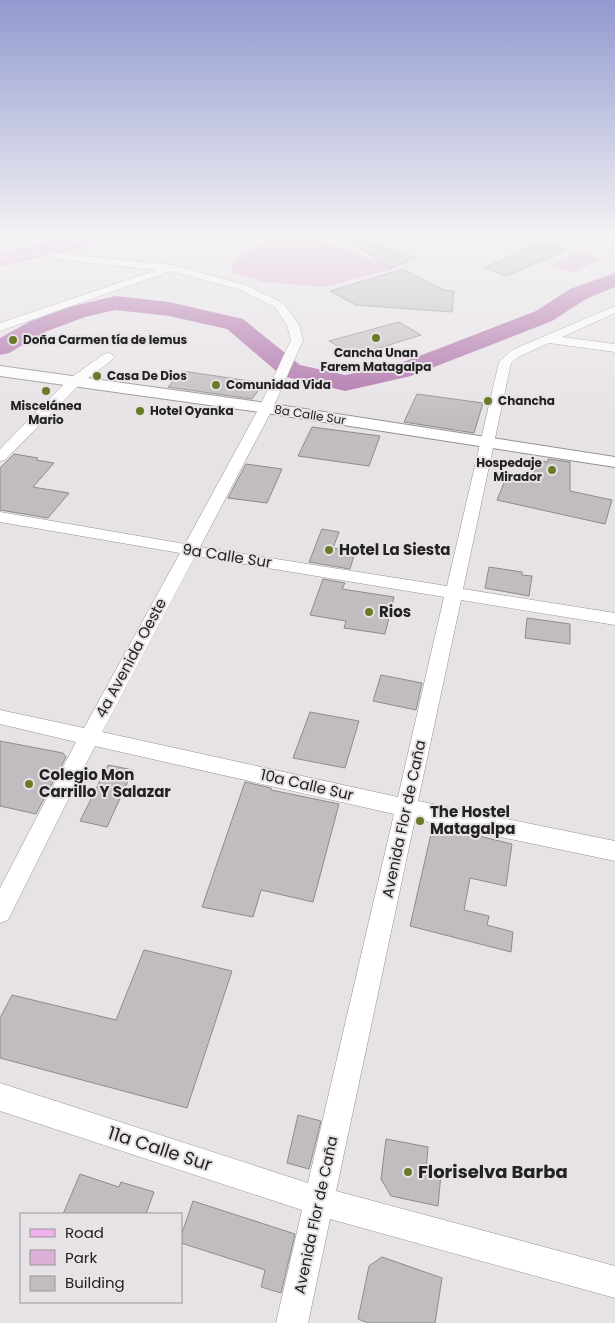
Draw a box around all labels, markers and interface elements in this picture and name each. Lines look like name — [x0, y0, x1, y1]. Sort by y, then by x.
place label: Doña Carmen tía de lemus — [23, 331, 188, 348]
marker: Cancha Unan Farem Matagalpa — [370, 332, 382, 344]
marker: Doña Carmen tía de lemus — [7, 334, 19, 346]
place label: Cancha Unan Farem Matagalpa — [321, 344, 431, 375]
place label: Casa De Dios — [107, 367, 187, 384]
marker: Casa De Dios — [91, 370, 103, 382]
place label: Comunidad Vida — [226, 376, 331, 393]
marker: Comunidad Vida — [210, 379, 222, 391]
marker: Miscelánea Mario — [40, 385, 52, 397]
place label: Chancha — [498, 392, 555, 409]
marker: Chancha — [482, 395, 494, 407]
place label: Miscelánea Mario — [10, 397, 82, 428]
street label: 8a Calle Sur — [273, 400, 347, 429]
place label: Hotel Oyanka — [150, 402, 234, 419]
marker: Hotel Oyanka — [134, 405, 146, 417]
place label: Hospedaje Mirador — [476, 454, 543, 485]
marker: Hospedaje Mirador — [546, 464, 558, 476]
street label: 9a Calle Sur — [181, 538, 274, 573]
place label: Hotel La Siesta — [339, 539, 451, 560]
marker: Hotel La Siesta — [323, 544, 335, 556]
street label: 4a Avenida Oeste — [90, 594, 171, 721]
place label: Rios — [379, 601, 411, 622]
marker: Rios — [363, 606, 375, 618]
street label: Avenida Flor de Caña — [377, 738, 430, 900]
place label: Colegio Mon Carrillo Y Salazar — [39, 764, 171, 802]
street label: 10a Calle Sur — [259, 764, 356, 805]
marker: Colegio Mon Carrillo Y Salazar — [23, 778, 35, 790]
place label: The Hostel Matagalpa — [430, 801, 515, 839]
marker: The Hostel Matagalpa — [414, 815, 426, 827]
street label: 11a Calle Sur — [105, 1120, 216, 1177]
street label: Avenida Flor de Caña — [289, 1134, 342, 1296]
place label: Floriselva Barba — [418, 1159, 568, 1184]
marker: Floriselva Barba — [402, 1166, 414, 1178]
legend — [20, 1213, 182, 1303]
text: Road — [65, 1222, 104, 1243]
text: Park — [65, 1247, 97, 1268]
text: Building — [65, 1272, 125, 1293]

